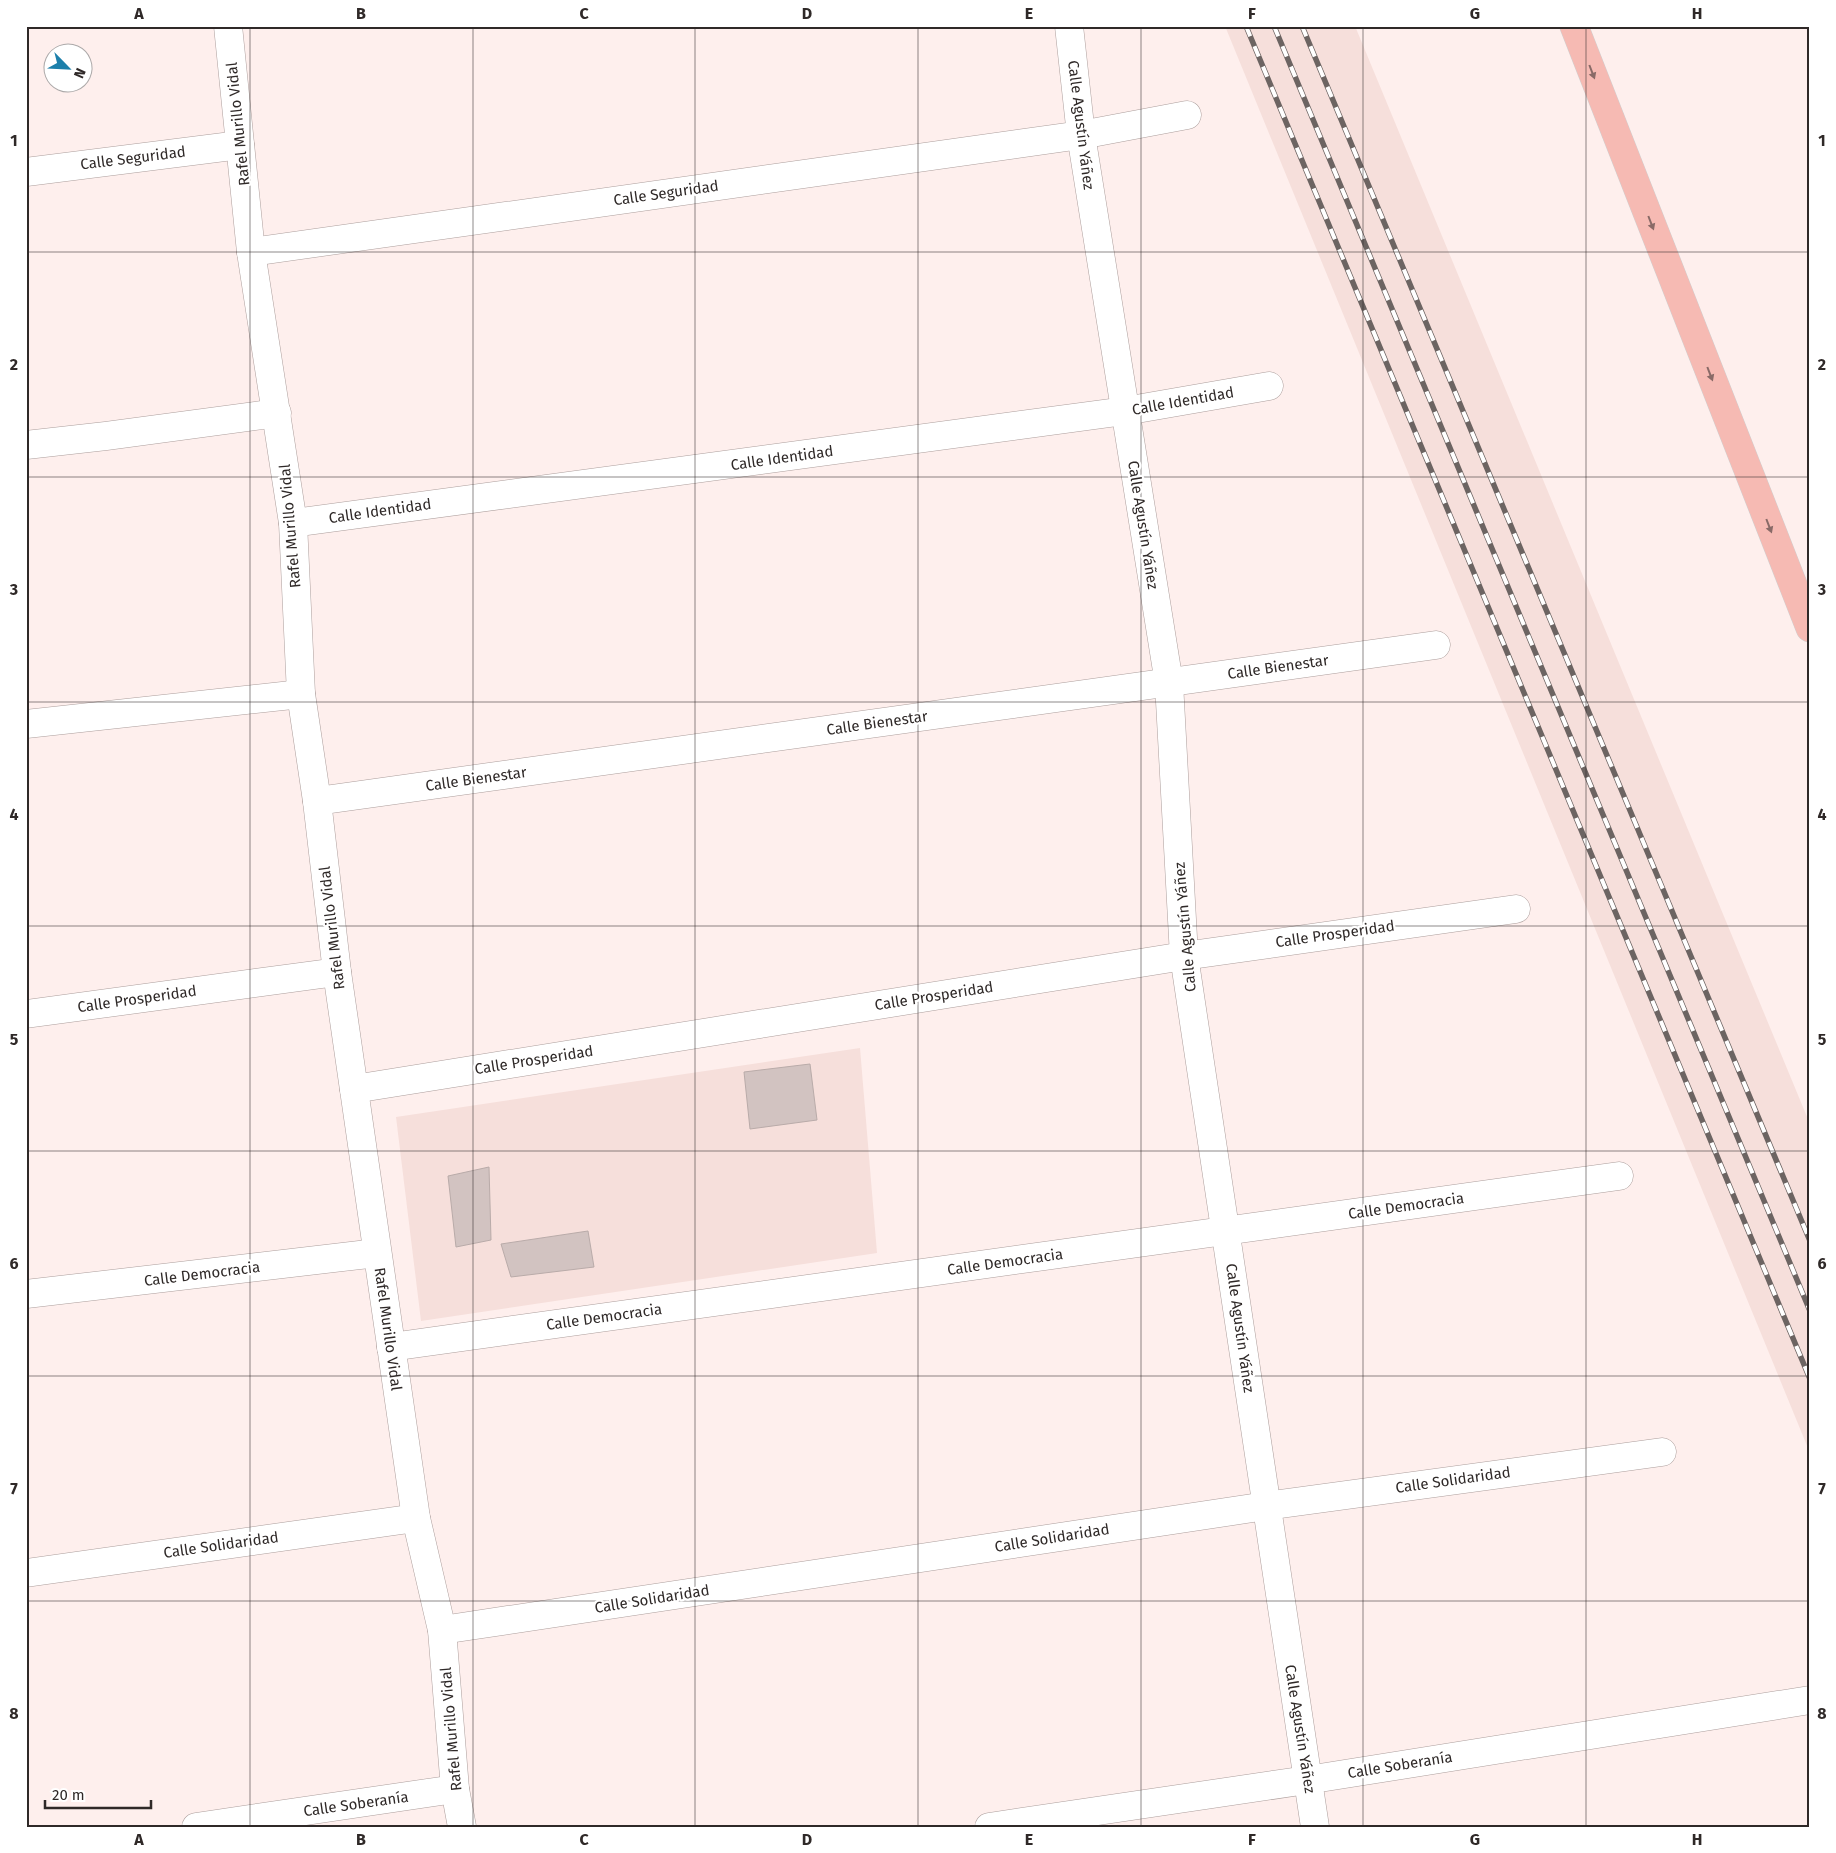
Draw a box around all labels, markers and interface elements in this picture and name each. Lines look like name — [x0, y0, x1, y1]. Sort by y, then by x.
text: A — [133, 4, 144, 23]
text: B — [356, 4, 366, 23]
text: C — [579, 4, 589, 23]
text: D — [802, 4, 812, 23]
text: E — [1025, 4, 1033, 23]
text: F — [1248, 4, 1256, 23]
text: G — [1470, 4, 1480, 23]
text: H — [1692, 4, 1702, 23]
north arrow — [42, 42, 92, 92]
street label: Calle Agustín Yáñez — [1064, 59, 1098, 191]
street label: Rafel Murillo Vidal — [222, 61, 253, 187]
text: N — [70, 65, 89, 81]
one-way arrow — [1588, 65, 1596, 80]
text: 1 — [10, 131, 18, 150]
text: 1 — [1818, 131, 1826, 150]
street label: Calle Seguridad — [79, 143, 187, 173]
street label: Calle Seguridad — [612, 177, 720, 209]
one-way arrow — [1647, 216, 1655, 231]
text: 2 — [10, 355, 18, 374]
text: 2 — [1818, 355, 1826, 374]
one-way arrow — [1707, 367, 1714, 382]
street label: Calle Identidad — [1131, 383, 1235, 419]
street label: Calle Identidad — [730, 442, 834, 474]
street label: Calle Agustín Yáñez — [1124, 459, 1162, 591]
street label: Rafel Murillo Vidal — [276, 463, 304, 589]
street label: Calle Identidad — [328, 495, 432, 527]
one-way arrow — [1765, 519, 1773, 534]
text: 3 — [9, 580, 18, 599]
text: 3 — [1817, 580, 1826, 599]
street label: Calle Bienestar — [1226, 651, 1330, 683]
street label: Calle Bienestar — [825, 707, 929, 739]
street label: Calle Bienestar — [424, 763, 528, 795]
text: 4 — [9, 805, 19, 824]
text: 4 — [1817, 805, 1827, 824]
street label: Calle Agustín Yáñez — [1170, 861, 1200, 993]
street label: Rafel Murillo Vidal — [315, 865, 349, 991]
street label: Calle Prosperidad — [1274, 917, 1396, 951]
street label: Calle Prosperidad — [873, 978, 995, 1014]
street label: Calle Prosperidad — [76, 982, 198, 1016]
text: 5 — [10, 1030, 19, 1049]
text: 5 — [1818, 1030, 1827, 1049]
street label: Calle Prosperidad — [473, 1042, 595, 1078]
street label: Calle Democracia — [1347, 1189, 1465, 1223]
street label: Calle Democracia — [946, 1245, 1064, 1279]
text: 6 — [9, 1254, 19, 1273]
text: 6 — [1817, 1254, 1827, 1273]
street label: Calle Democracia — [143, 1258, 261, 1290]
street label: Calle Agustín Yáñez — [1222, 1262, 1258, 1394]
street label: Rafel Murillo Vidal — [370, 1266, 406, 1392]
street label: Calle Democracia — [545, 1300, 663, 1334]
street label: Calle Solidaridad — [1394, 1463, 1512, 1497]
text: 7 — [10, 1479, 18, 1498]
text: 7 — [1818, 1479, 1826, 1498]
street label: Calle Solidaridad — [993, 1520, 1111, 1556]
street label: Calle Solidaridad — [162, 1528, 280, 1562]
street label: Calle Solidaridad — [593, 1581, 711, 1617]
street label: Calle Agustín Yáñez — [1281, 1663, 1319, 1795]
street label: Rafel Murillo Vidal — [437, 1666, 465, 1792]
text: 8 — [9, 1704, 19, 1723]
text: 8 — [1817, 1704, 1827, 1723]
street label: Calle Soberanía — [1346, 1748, 1454, 1782]
scale bar — [45, 1778, 151, 1810]
text: 20 m — [52, 1786, 85, 1804]
street label: Calle Soberanía — [302, 1788, 410, 1820]
text: A — [133, 1830, 144, 1849]
text: B — [356, 1830, 366, 1849]
text: C — [579, 1830, 589, 1849]
text: D — [802, 1830, 812, 1849]
text: E — [1025, 1830, 1033, 1849]
text: F — [1248, 1830, 1256, 1849]
text: G — [1470, 1830, 1480, 1849]
text: H — [1692, 1830, 1702, 1849]

